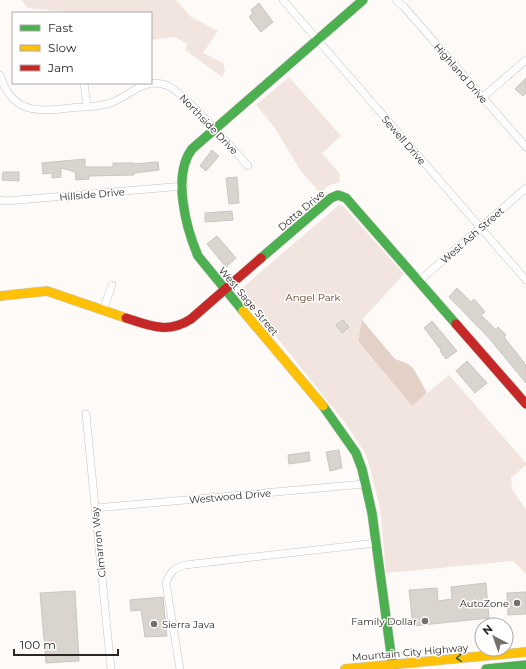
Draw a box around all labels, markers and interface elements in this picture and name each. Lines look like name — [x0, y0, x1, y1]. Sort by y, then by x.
legend — [12, 12, 152, 84]
text: Fast — [48, 20, 73, 35]
text: Slow — [48, 40, 77, 55]
street label: Highland Drive — [431, 41, 490, 106]
text: Jam — [47, 60, 74, 75]
street label: Northside Drive — [177, 92, 241, 157]
street label: Sewell Drive — [379, 113, 429, 168]
street label: Hillside Drive — [59, 185, 125, 204]
street label: Dotta Drive — [275, 187, 327, 234]
street label: West Ash Street — [438, 204, 507, 266]
street label: West Sage Street — [216, 264, 281, 338]
park label: Angel Park — [286, 291, 341, 304]
street label: Westwood Drive — [189, 486, 272, 507]
street label: Cimarron Way — [88, 505, 109, 578]
place label: AutoZone — [460, 597, 509, 610]
marker: AutoZone — [512, 598, 522, 608]
place label: Family Dollar — [351, 615, 417, 628]
marker: Family Dollar — [420, 616, 430, 626]
north arrow — [474, 617, 514, 657]
place label: Sierra Java — [162, 618, 215, 631]
marker: Sierra Java — [149, 619, 159, 629]
text: N — [479, 621, 495, 638]
scale bar — [14, 631, 118, 657]
text: 100 m — [20, 637, 56, 652]
street label: Mountain City Highway — [351, 641, 469, 664]
one-way arrow — [456, 654, 462, 663]

